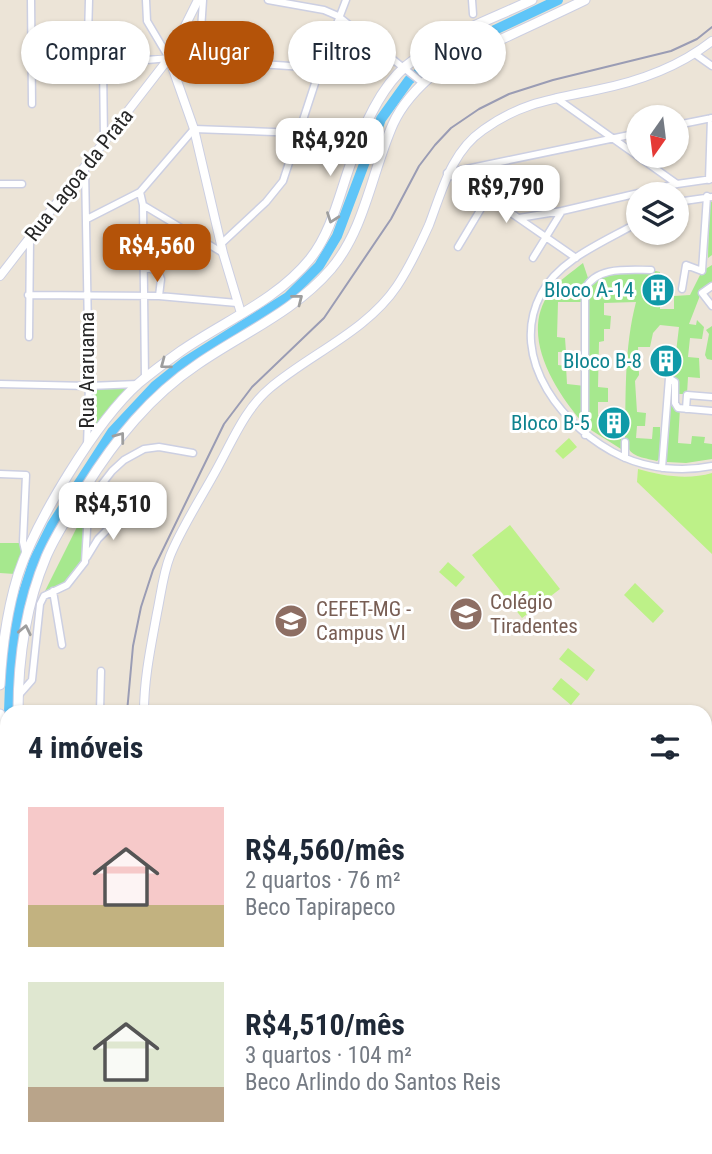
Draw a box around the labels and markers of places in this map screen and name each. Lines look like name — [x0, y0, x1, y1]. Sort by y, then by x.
pin: R$4,920 — [265, 118, 395, 178]
pin: R$9,790 — [441, 166, 571, 225]
pin: R$4,560 — [92, 224, 222, 284]
building icon: Bloco A-14 — [639, 271, 677, 309]
place label: Bloco A-14 — [544, 278, 634, 302]
building icon: Bloco B-8 — [647, 342, 685, 380]
place label: Bloco B-8 — [563, 349, 642, 373]
building icon: Bloco B-5 — [595, 404, 633, 442]
place label: Bloco B-5 — [511, 411, 590, 435]
pin: R$4,510 — [48, 482, 178, 542]
place label: Colégio Tiradentes — [490, 590, 578, 638]
school or university icon: Colégio Tiradentes — [447, 595, 485, 633]
place label: CEFET-MG - Campus VI — [316, 597, 411, 645]
school or university icon: CEFET-MG - Campus VI — [272, 602, 310, 640]

